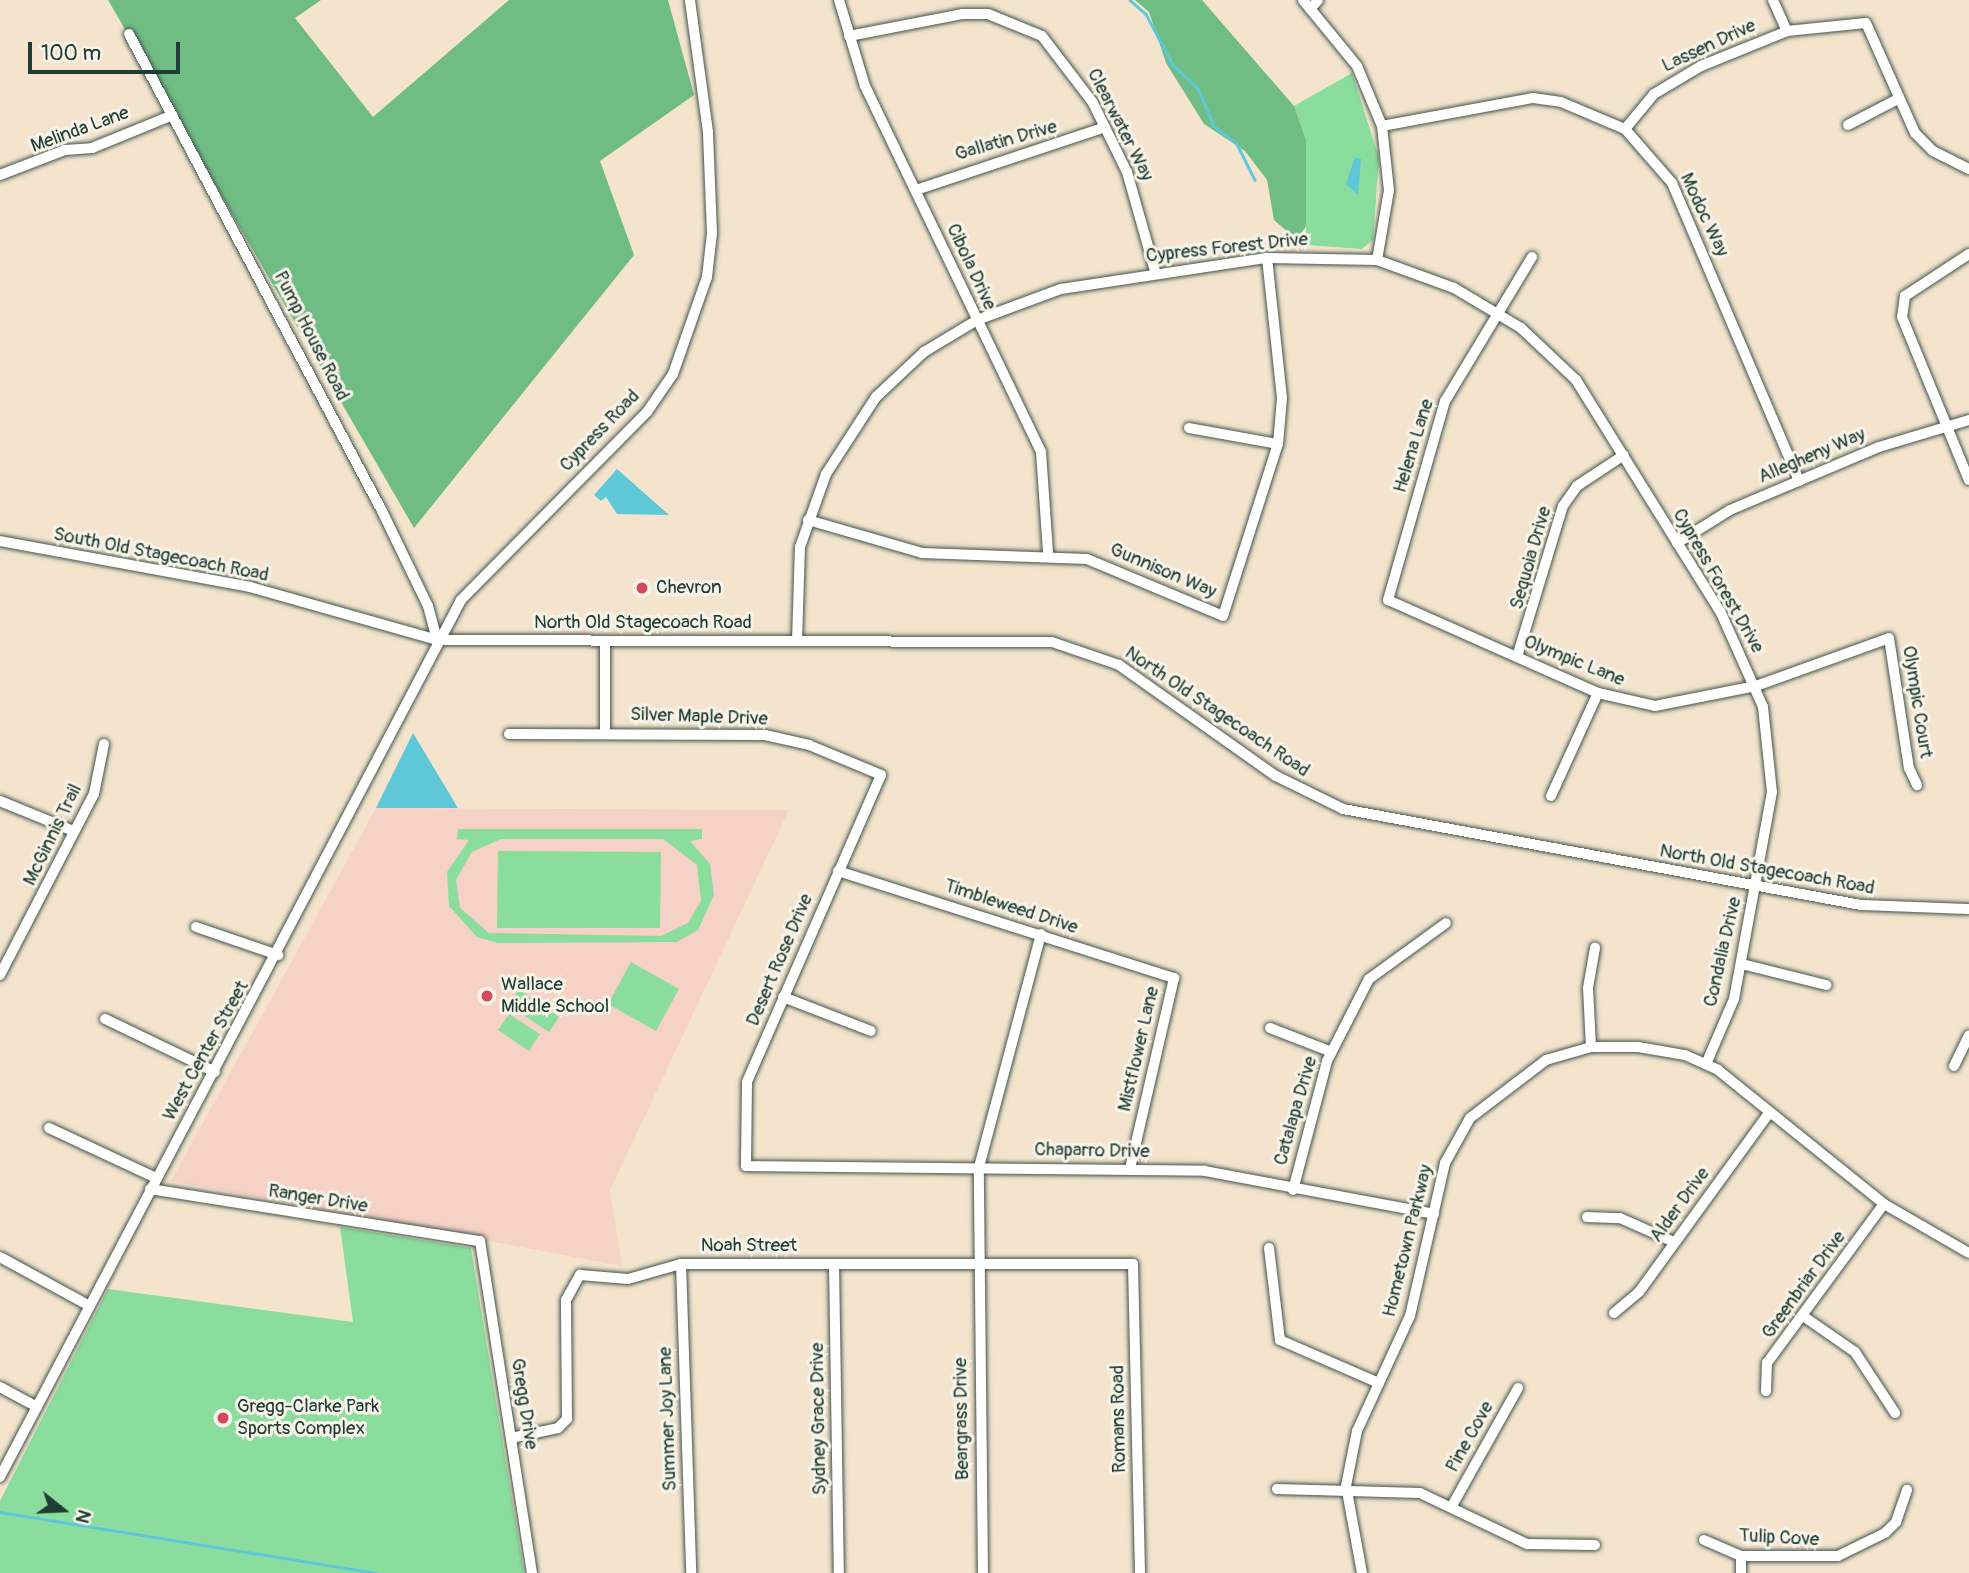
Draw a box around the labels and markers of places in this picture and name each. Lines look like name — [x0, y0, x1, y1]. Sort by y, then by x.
place label: Chevron — [656, 577, 722, 599]
marker: Chevron — [634, 580, 650, 596]
place label: Wallace Middle School — [501, 974, 609, 1018]
marker: Wallace Middle School — [479, 988, 495, 1004]
place label: Gregg-Clarke Park Sports Complex — [237, 1396, 379, 1440]
marker: Gregg-Clarke Park Sports Complex — [215, 1410, 231, 1426]

